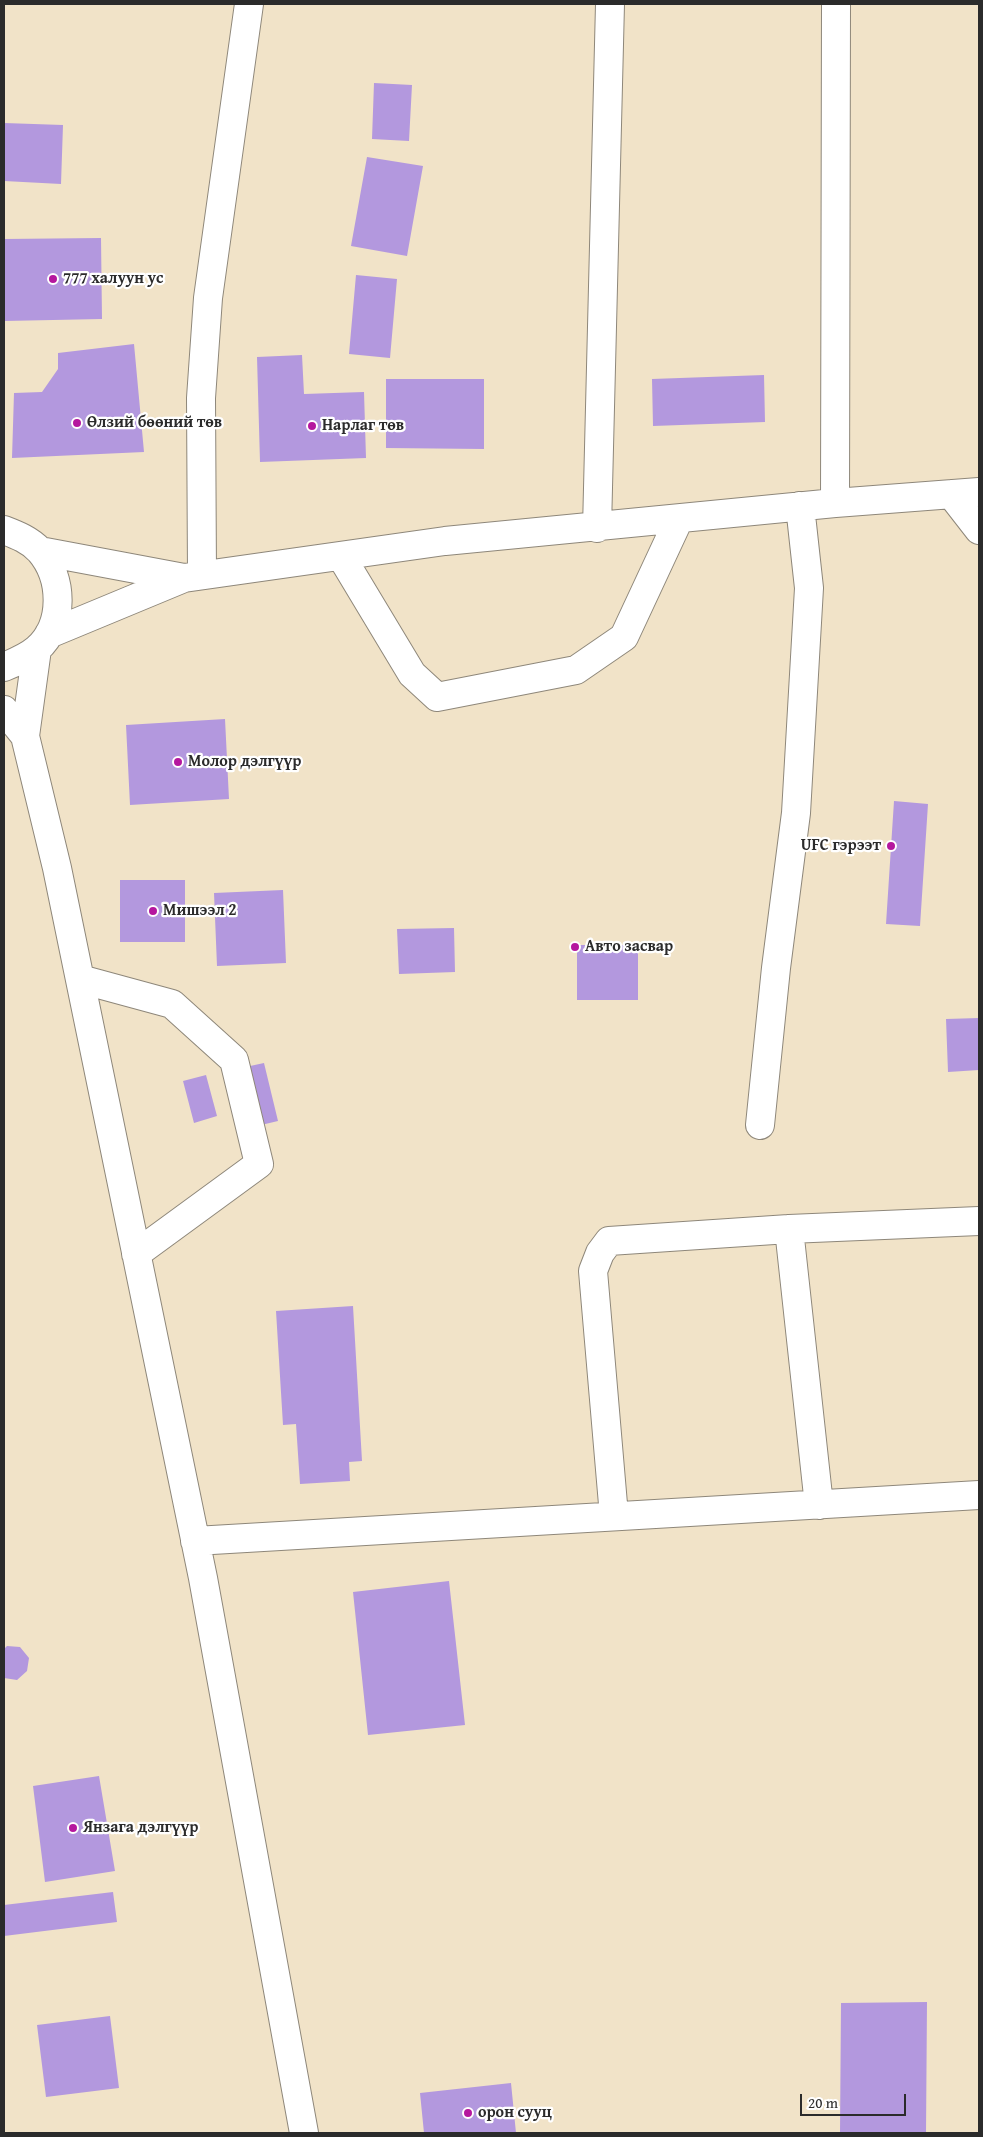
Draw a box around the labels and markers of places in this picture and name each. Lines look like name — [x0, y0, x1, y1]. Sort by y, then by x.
place label: 777 халуун ус — [63, 269, 163, 289]
marker: 777 халуун ус — [47, 273, 59, 285]
place label: Өлзий бөөний төв — [87, 413, 222, 433]
place label: Нарлаг төв — [322, 416, 404, 436]
marker: Өлзий бөөний төв — [71, 417, 83, 429]
marker: Нарлаг төв — [306, 420, 318, 432]
place label: Молор дэлгүүр — [188, 752, 301, 772]
marker: Молор дэлгүүр — [172, 756, 184, 768]
place label: UFC гэрээт — [801, 836, 881, 856]
marker: UFC гэрээт — [885, 840, 897, 852]
place label: Мишээл 2 — [163, 901, 237, 921]
marker: Мишээл 2 — [147, 905, 159, 917]
place label: Авто засвар — [585, 937, 673, 957]
marker: Авто засвар — [569, 941, 581, 953]
place label: Янзага дэлгүүр — [83, 1818, 198, 1838]
marker: Янзага дэлгүүр — [67, 1822, 79, 1834]
place label: орон сууц — [478, 2103, 552, 2123]
marker: орон сууц — [462, 2107, 474, 2119]

